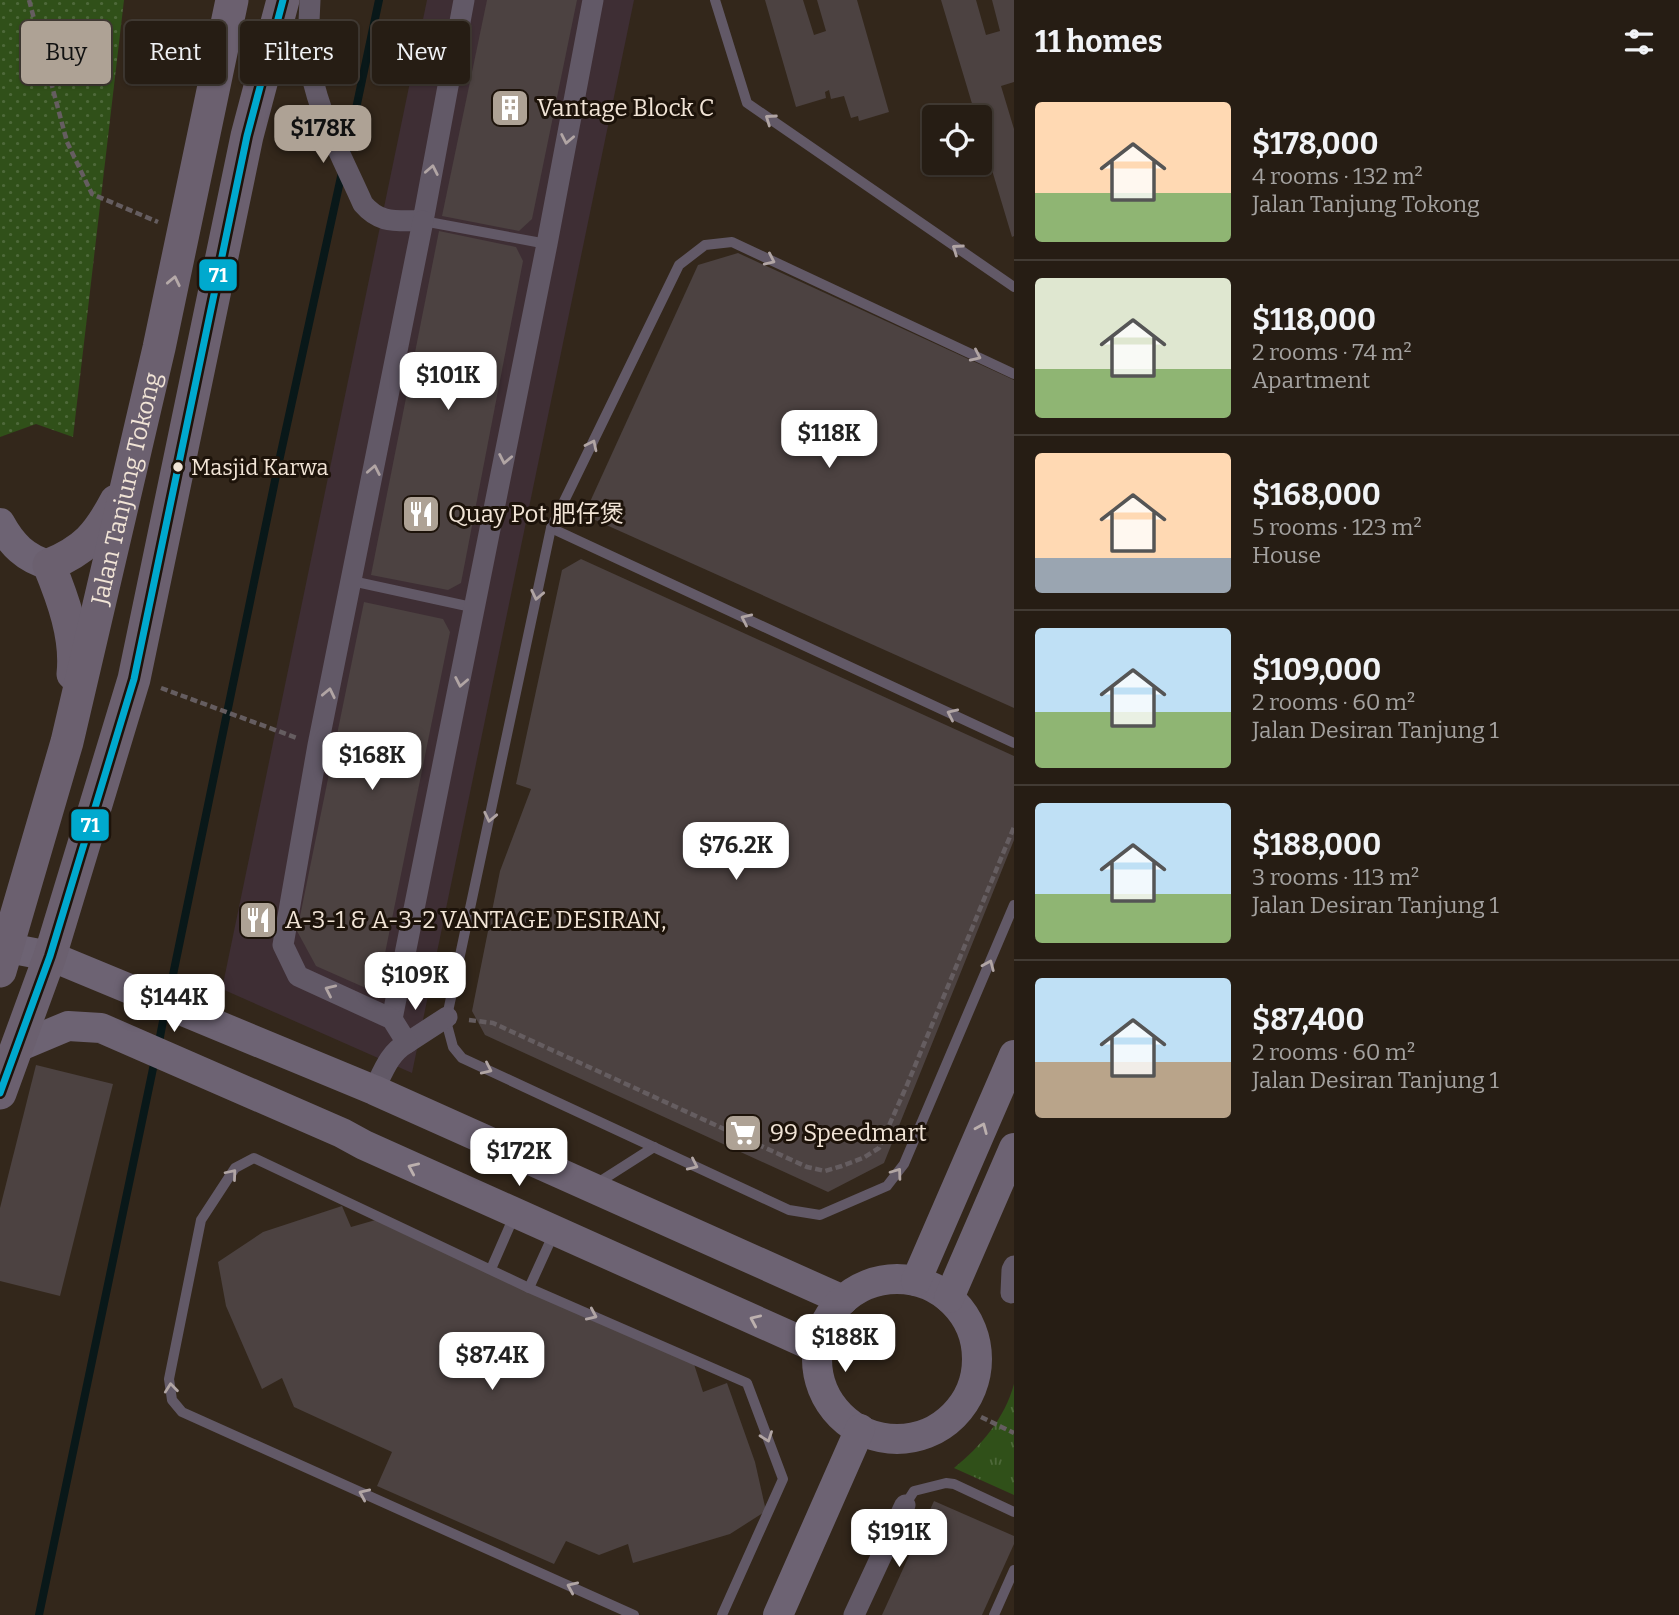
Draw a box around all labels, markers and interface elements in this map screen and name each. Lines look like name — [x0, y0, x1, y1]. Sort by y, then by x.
chip: Buy — [21, 21, 111, 84]
chip: Rent — [125, 21, 226, 84]
chip: Filters — [240, 21, 358, 84]
chip: New — [372, 21, 470, 84]
icon: filters — [1620, 23, 1658, 61]
text: 11 homes — [1035, 24, 1163, 60]
building icon: Vantage Block C — [489, 87, 531, 129]
place label: Vantage Block C — [537, 94, 714, 122]
map controls — [922, 105, 992, 175]
button: locate — [922, 105, 992, 175]
pin: $178K — [274, 106, 372, 165]
text: $178K — [290, 114, 356, 142]
one-way arrow — [765, 114, 778, 127]
text: $178,000 — [1252, 126, 1379, 162]
icon: home — [1091, 130, 1175, 214]
one-way arrow — [560, 133, 575, 145]
text: 4 rooms · 132 m² — [1252, 162, 1423, 190]
one-way arrow — [424, 164, 439, 176]
text: Jalan Tanjung Tokong — [1252, 190, 1480, 218]
one-way arrow — [952, 244, 965, 257]
one-way arrow — [762, 251, 775, 265]
line badge: 71 — [198, 258, 238, 292]
text: 71 — [209, 264, 228, 287]
one-way arrow — [166, 275, 180, 287]
text: $118,000 — [1252, 302, 1376, 338]
icon: home — [1091, 306, 1175, 390]
text: 2 rooms · 74 m² — [1252, 338, 1412, 366]
one-way arrow — [969, 348, 981, 362]
pin: $101K — [399, 352, 497, 412]
text: $101K — [416, 361, 480, 389]
text: Apartment — [1252, 366, 1370, 394]
street label: Jalan Tanjung Tokong — [85, 369, 167, 608]
pin: $118K — [780, 410, 878, 470]
text: $118K — [797, 419, 861, 447]
one-way arrow — [583, 440, 597, 452]
one-way arrow — [498, 453, 513, 465]
place label: Masjid Karwa — [191, 454, 329, 481]
marker: Masjid Karwa — [171, 460, 185, 474]
one-way arrow — [365, 464, 380, 476]
text: $168,000 — [1252, 477, 1381, 513]
icon: home — [1091, 481, 1175, 565]
restaurant icon: Quay Pot 肥仔煲 — [400, 493, 442, 535]
place label: Quay Pot 肥仔煲 — [448, 500, 624, 528]
text: 5 rooms · 123 m² — [1252, 513, 1422, 541]
text: House — [1252, 541, 1321, 569]
one-way arrow — [530, 589, 545, 601]
one-way arrow — [741, 613, 753, 627]
text: $109,000 — [1252, 652, 1381, 688]
icon: home — [1091, 656, 1175, 740]
one-way arrow — [454, 676, 469, 688]
one-way arrow — [320, 687, 335, 699]
text: 2 rooms · 60 m² — [1252, 688, 1415, 716]
one-way arrow — [947, 709, 959, 723]
text: Jalan Desiran Tanjung 1 — [1252, 716, 1499, 744]
pin: $168K — [323, 732, 421, 792]
text: $168K — [338, 741, 406, 769]
line badge: 71 — [70, 808, 110, 842]
one-way arrow — [483, 811, 498, 823]
text: 71 — [81, 814, 100, 837]
pin: $76.2K — [679, 822, 793, 882]
text: $188,000 — [1252, 827, 1381, 863]
text: $76.2K — [699, 831, 773, 859]
icon: home — [1091, 831, 1175, 915]
text: 3 rooms · 113 m² — [1252, 863, 1419, 891]
text: Jalan Desiran Tanjung 1 — [1252, 891, 1499, 919]
restaurant icon: A-3-1 & A-3-2 VANTAGE DESIRAN, — [237, 899, 279, 941]
place label: A-3-1 & A-3-2 VANTAGE DESIRAN, — [285, 906, 666, 934]
pin: $109K — [366, 953, 464, 1012]
one-way arrow — [980, 959, 994, 971]
text: $109K — [381, 961, 449, 989]
pin: $144K — [125, 974, 223, 1034]
text: $144K — [140, 983, 208, 1011]
one-way arrow — [325, 985, 337, 999]
text: $87,400 — [1252, 1002, 1365, 1038]
icon: home — [1091, 1006, 1175, 1090]
text: 2 rooms · 60 m² — [1252, 1038, 1415, 1066]
one-way arrow — [479, 1061, 492, 1075]
text: Jalan Desiran Tanjung 1 — [1252, 1066, 1499, 1094]
supermarket icon: 99 Speedmart — [722, 1112, 764, 1154]
place label: 99 Speedmart — [770, 1119, 927, 1147]
one-way arrow — [974, 1123, 988, 1136]
pin: $172K — [470, 1128, 568, 1188]
text: $172K — [486, 1137, 552, 1165]
one-way arrow — [686, 1157, 698, 1171]
one-way arrow — [408, 1162, 420, 1176]
one-way arrow — [889, 1168, 902, 1180]
one-way arrow — [224, 1169, 237, 1182]
one-way arrow — [585, 1307, 597, 1321]
one-way arrow — [750, 1314, 762, 1328]
pin: $188K — [796, 1314, 894, 1374]
text: $188K — [811, 1323, 879, 1351]
pin: $87.4K — [435, 1332, 549, 1392]
text: $87.4K — [455, 1341, 529, 1369]
one-way arrow — [163, 1382, 178, 1394]
one-way arrow — [759, 1431, 773, 1443]
one-way arrow — [359, 1488, 371, 1502]
pin: $191K — [850, 1510, 948, 1569]
text: $191K — [867, 1518, 931, 1546]
one-way arrow — [567, 1581, 579, 1595]

